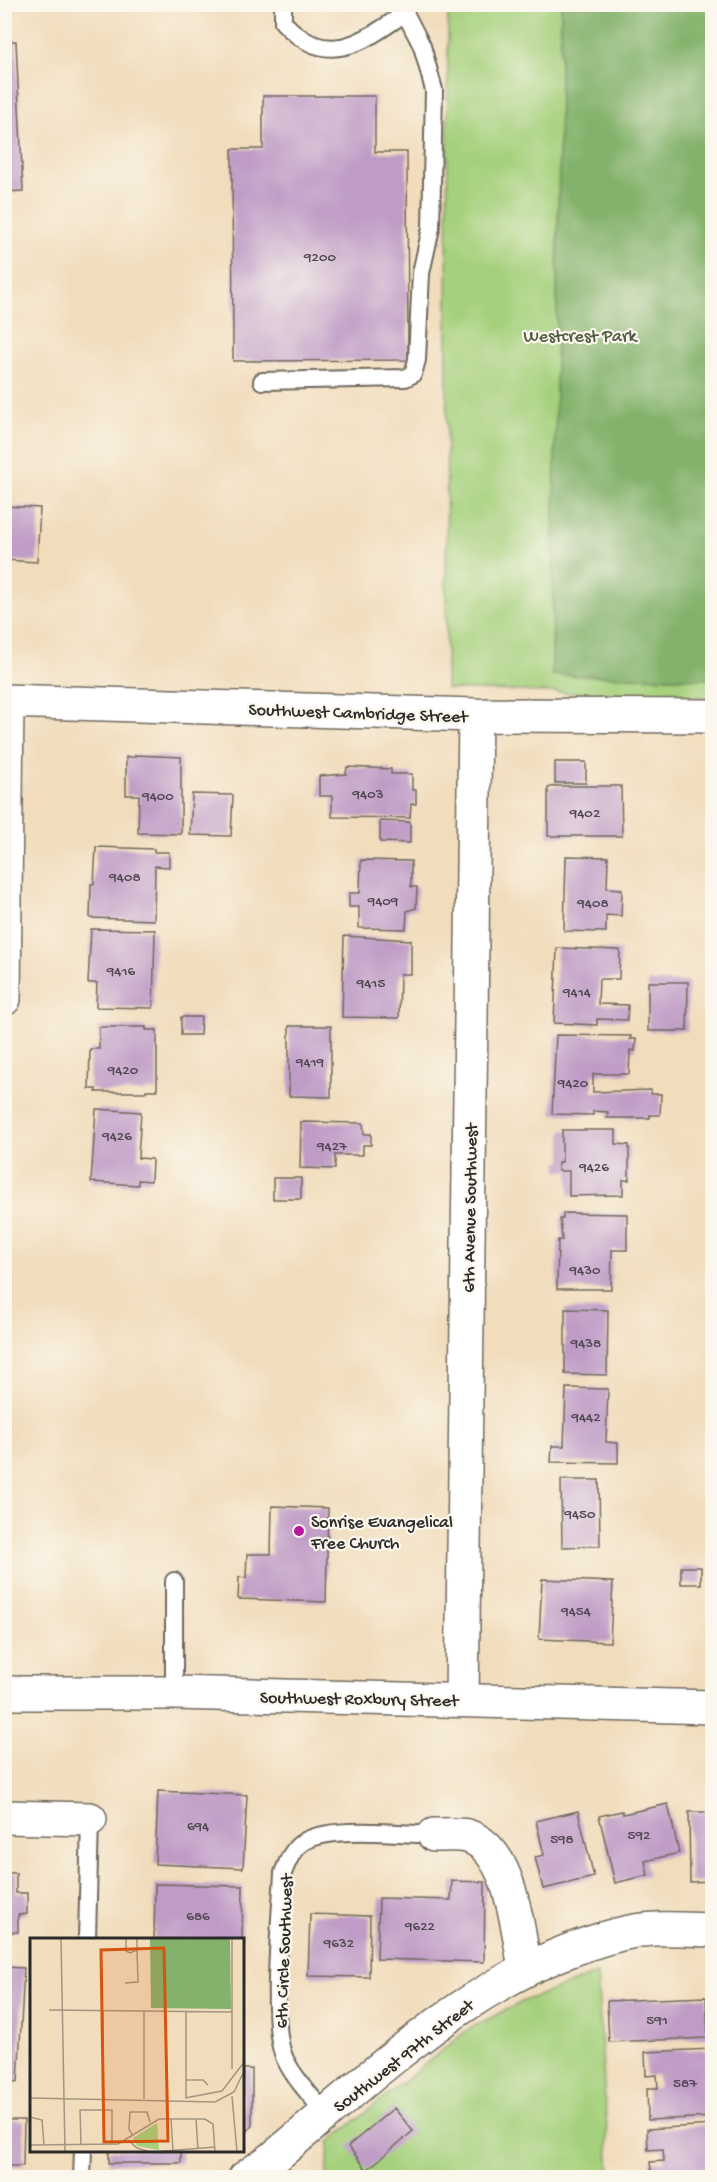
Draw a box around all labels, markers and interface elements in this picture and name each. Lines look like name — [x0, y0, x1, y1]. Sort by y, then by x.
house number: 9200 — [303, 249, 336, 267]
park label: Westcrest Park — [524, 327, 638, 348]
street label: Southwest Cambridge Street — [248, 700, 469, 729]
house number: 9403 — [352, 786, 384, 804]
house number: 9400 — [141, 788, 174, 806]
house number: 9402 — [569, 805, 600, 823]
house number: 9408 — [108, 869, 141, 887]
house number: 9409 — [367, 893, 399, 911]
house number: 9408 — [576, 895, 609, 913]
house number: 9416 — [106, 963, 136, 981]
house number: 9415 — [356, 975, 385, 993]
house number: 9414 — [562, 984, 591, 1002]
house number: 9419 — [295, 1054, 325, 1072]
house number: 9420 — [107, 1062, 139, 1080]
house number: 9420 — [557, 1075, 589, 1093]
street label: 6th Avenue Southwest — [460, 1122, 484, 1293]
house number: 9426 — [101, 1128, 132, 1146]
house number: 9427 — [316, 1138, 348, 1156]
house number: 9426 — [578, 1159, 609, 1177]
house number: 9430 — [569, 1262, 601, 1280]
house number: 9438 — [570, 1335, 601, 1353]
house number: 9442 — [570, 1409, 601, 1427]
house number: 9450 — [563, 1506, 596, 1524]
place label: Sonrise Evangelical Free Church — [310, 1513, 453, 1555]
marker: Sonrise Evangelical Free Church — [292, 1524, 306, 1538]
house number: 9454 — [560, 1603, 591, 1621]
street label: Southwest Roxbury Street — [260, 1688, 460, 1713]
house number: 694 — [187, 1818, 209, 1836]
house number: 592 — [628, 1827, 650, 1845]
house number: 598 — [550, 1831, 574, 1849]
street label: 6th Circle Southwest — [272, 1872, 299, 2029]
house number: 686 — [186, 1908, 210, 1926]
house number: 9622 — [404, 1918, 435, 1936]
house number: 9632 — [323, 1935, 354, 1953]
inset map — [30, 1938, 244, 2152]
street label: Southwest 97th Street — [330, 1995, 480, 2118]
house number: 591 — [646, 2012, 668, 2030]
house number: 587 — [673, 2075, 698, 2093]

